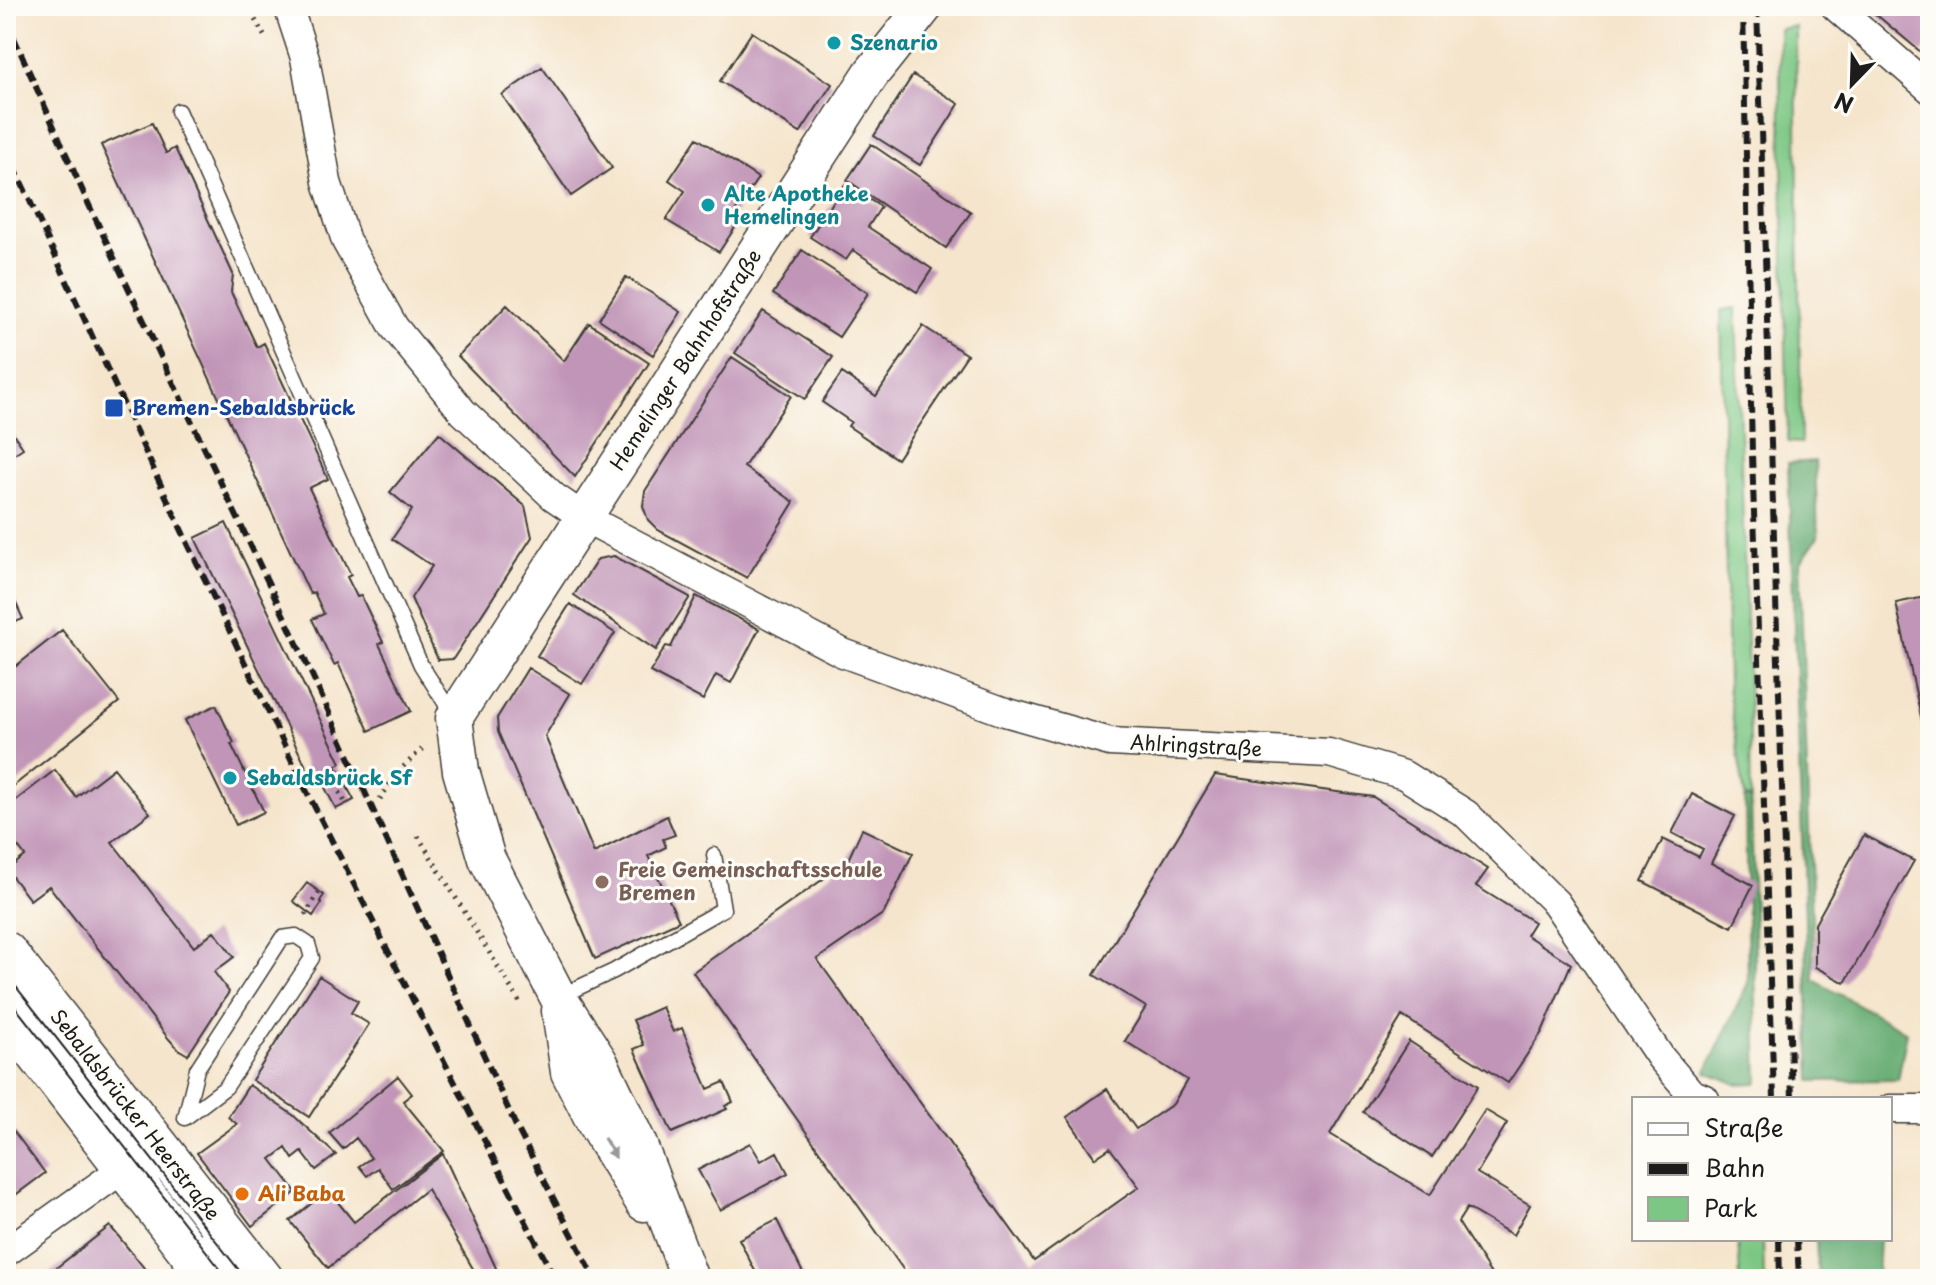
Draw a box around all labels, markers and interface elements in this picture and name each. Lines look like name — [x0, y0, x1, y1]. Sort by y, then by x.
place label: Szenario — [850, 27, 938, 57]
marker: Szenario — [825, 34, 843, 52]
north arrow — [1812, 44, 1892, 124]
text: N — [1829, 85, 1858, 122]
place label: Alte Apotheke Hemelingen — [724, 178, 869, 231]
marker: Alte Apotheke Hemelingen — [699, 196, 717, 214]
street label: Hemelinger Bahnhofstraße — [602, 243, 768, 476]
place label: Bremen-Sebaldsbrück — [132, 392, 356, 422]
marker: Bremen-Sebaldsbrück — [103, 397, 125, 419]
street label: Ahlringstraße — [1129, 727, 1263, 763]
place label: Sebaldsbrück Sf — [246, 762, 413, 792]
marker: Sebaldsbrück Sf — [221, 769, 239, 787]
place label: Freie Gemeinschaftsschule Bremen — [618, 854, 882, 907]
marker: Freie Gemeinschaftsschule Bremen — [593, 873, 611, 891]
street label: Sebaldsbrücker Heerstraße — [44, 1002, 228, 1227]
legend — [1632, 1097, 1892, 1241]
text: Straße — [1704, 1109, 1783, 1145]
one-way arrow — [602, 1137, 616, 1159]
text: Bahn — [1704, 1149, 1765, 1185]
place label: Ali Baba — [258, 1178, 346, 1208]
marker: Ali Baba — [233, 1185, 251, 1203]
text: Park — [1704, 1189, 1758, 1225]

